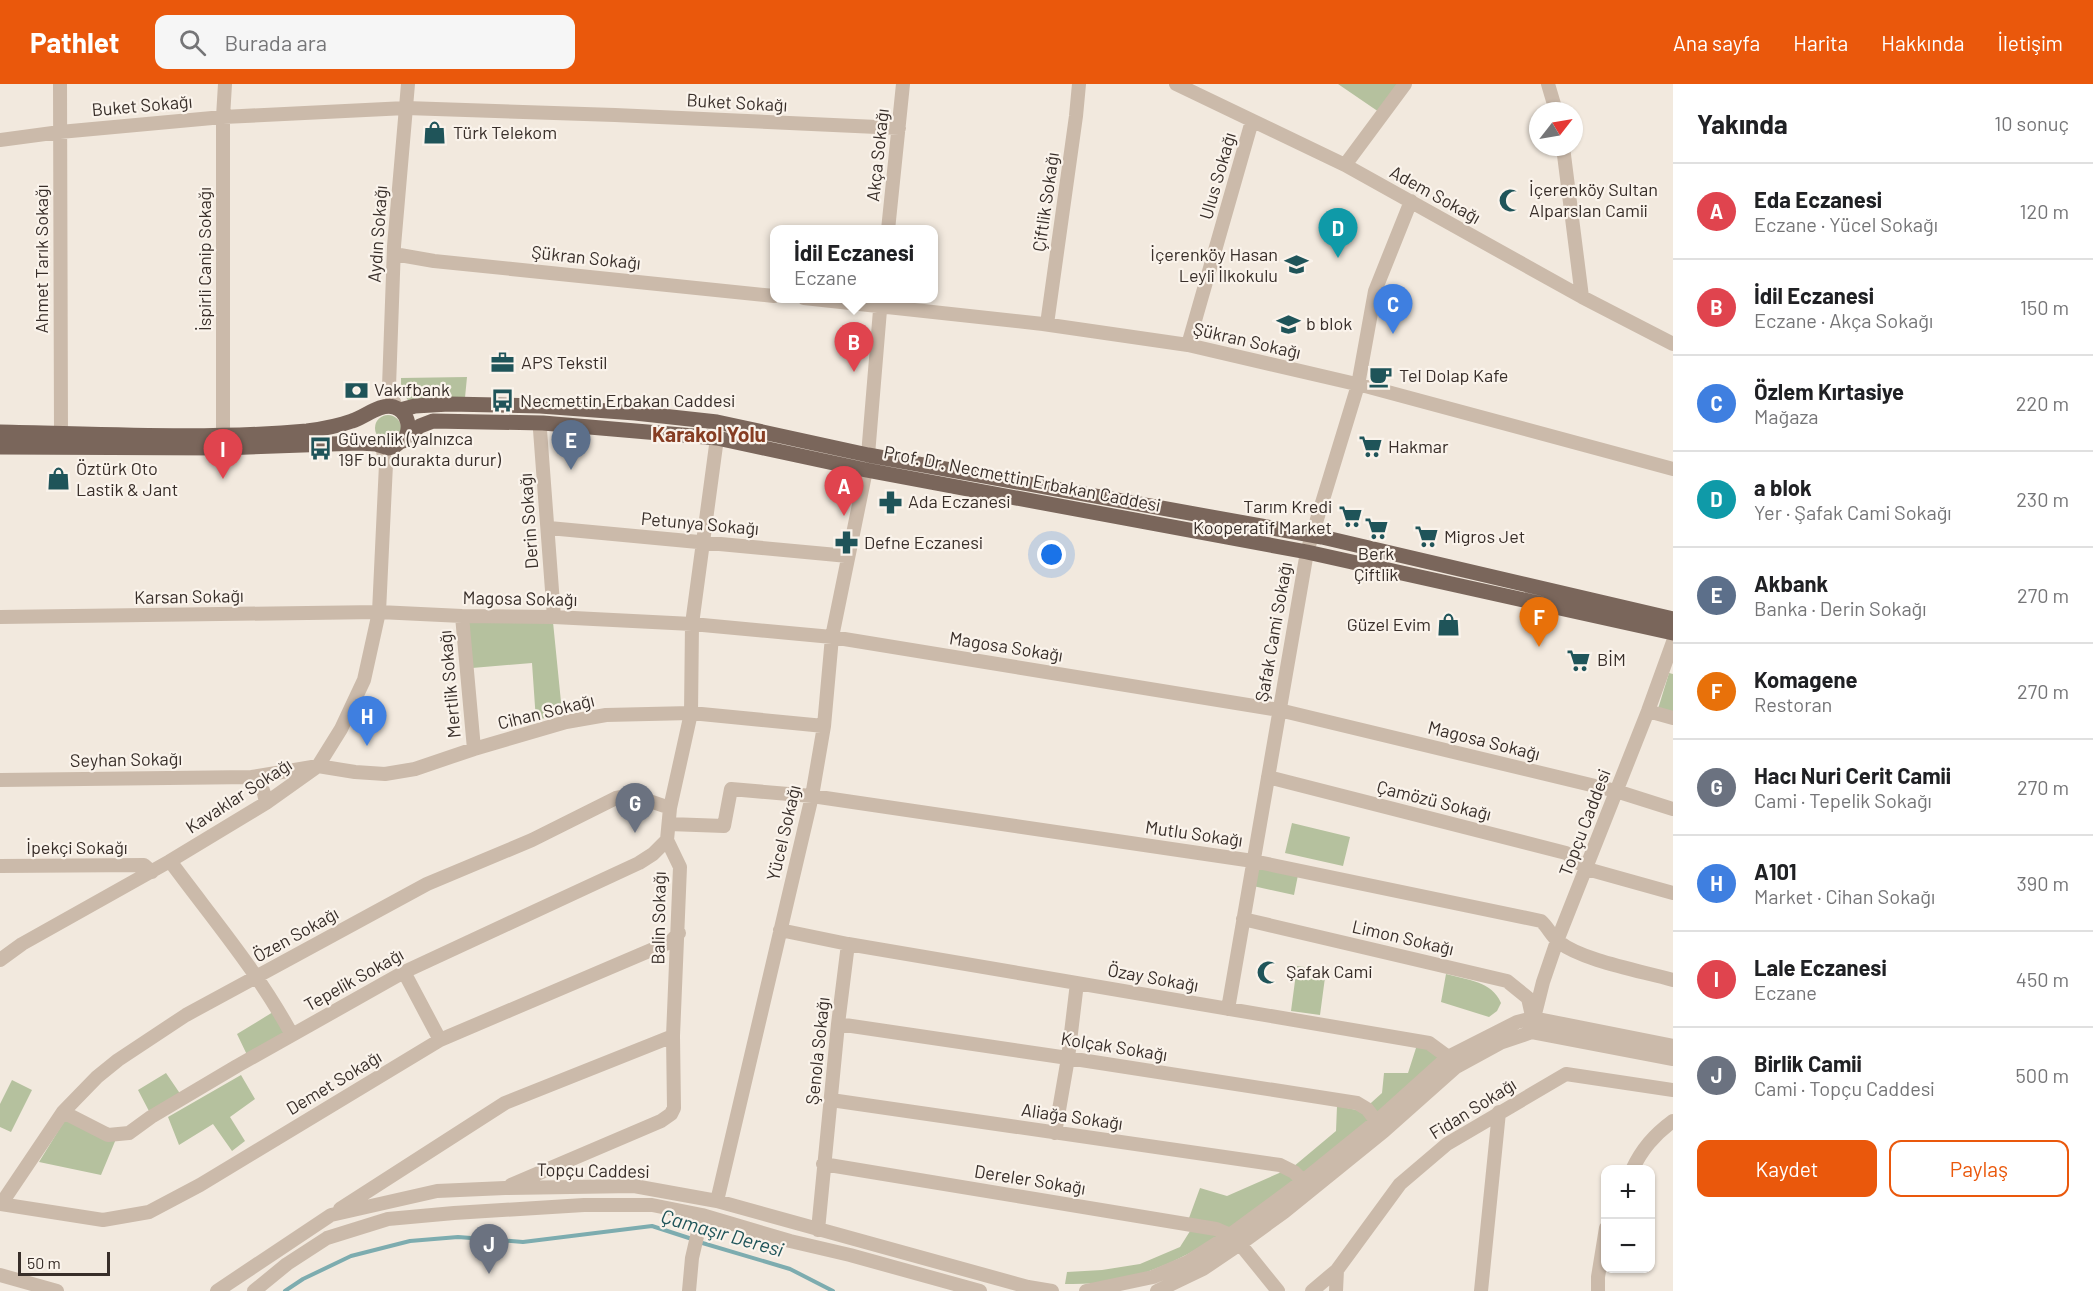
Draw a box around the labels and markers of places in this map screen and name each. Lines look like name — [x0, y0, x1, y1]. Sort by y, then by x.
shop icon: Türk Telekom — [422, 120, 448, 146]
place label: Türk Telekom — [453, 121, 557, 143]
place label: İçerenköy Sultan Alparslan Camii — [1529, 178, 1658, 221]
mosque icon: İçerenköy Sultan Alparslan Camii — [1498, 187, 1524, 213]
pin: D — [1318, 208, 1358, 258]
place label: İçerenköy Hasan Leyli İlkokulu — [1150, 243, 1278, 286]
school or university icon: İçerenköy Hasan Leyli İlkokulu — [1283, 252, 1309, 278]
pin: C — [1374, 284, 1412, 334]
school or university icon: b blok — [1275, 311, 1301, 337]
place label: b blok — [1306, 312, 1352, 334]
pin: B — [834, 322, 874, 372]
office icon: APS Tekstil — [490, 350, 516, 376]
place label: APS Tekstil — [521, 351, 607, 373]
cafe icon: Tel Dolap Kafe — [1368, 363, 1394, 389]
place label: Tel Dolap Kafe — [1399, 364, 1508, 386]
bank icon: Vakıfbank — [343, 377, 369, 403]
place label: Vakıfbank — [374, 378, 450, 400]
bus stop icon: Necmettin Erbakan Caddesi — [489, 388, 515, 414]
place label: Necmettin Erbakan Caddesi — [520, 389, 735, 411]
pin: E — [552, 420, 590, 470]
place label: Güvenlik (yalnızca 19F bu durakta durur) — [338, 427, 501, 470]
pin: I — [204, 430, 242, 479]
supermarket icon: Hakmar — [1357, 434, 1383, 460]
place label: Hakmar — [1388, 435, 1449, 457]
bus stop icon: Güvenlik (yalnızca 19F bu durakta durur) — [307, 436, 333, 462]
place label: Öztürk Oto Lastik & Jant — [76, 457, 178, 500]
shop icon: Öztürk Oto Lastik & Jant — [45, 466, 71, 492]
pin: A — [824, 466, 864, 516]
pharmacy icon: Ada Eczanesi — [877, 489, 903, 515]
place label: Ada Eczanesi — [908, 490, 1010, 512]
place label: Tarım Kredi Kooperatif Market — [1193, 495, 1332, 538]
supermarket icon: Tarım Kredi Kooperatif Market — [1337, 504, 1363, 530]
supermarket icon: Berk Çiftlik — [1363, 515, 1389, 541]
supermarket icon: Migros Jet — [1413, 524, 1439, 550]
place label: Migros Jet — [1444, 525, 1525, 547]
pharmacy icon: Defne Eczanesi — [833, 530, 859, 556]
place label: Defne Eczanesi — [864, 531, 983, 553]
place label: Berk Çiftlik — [1354, 542, 1398, 585]
pin: F — [1520, 598, 1558, 647]
shop icon: Güzel Evim — [1436, 612, 1462, 638]
place label: Güzel Evim — [1347, 613, 1431, 635]
supermarket icon: BİM — [1566, 647, 1592, 673]
place label: BİM — [1597, 648, 1626, 670]
pin: H — [348, 696, 386, 746]
pin: G — [616, 784, 654, 833]
mosque icon: Şafak Cami — [1255, 959, 1281, 985]
place label: Şafak Cami — [1286, 960, 1372, 982]
pin: J — [470, 1224, 508, 1274]

